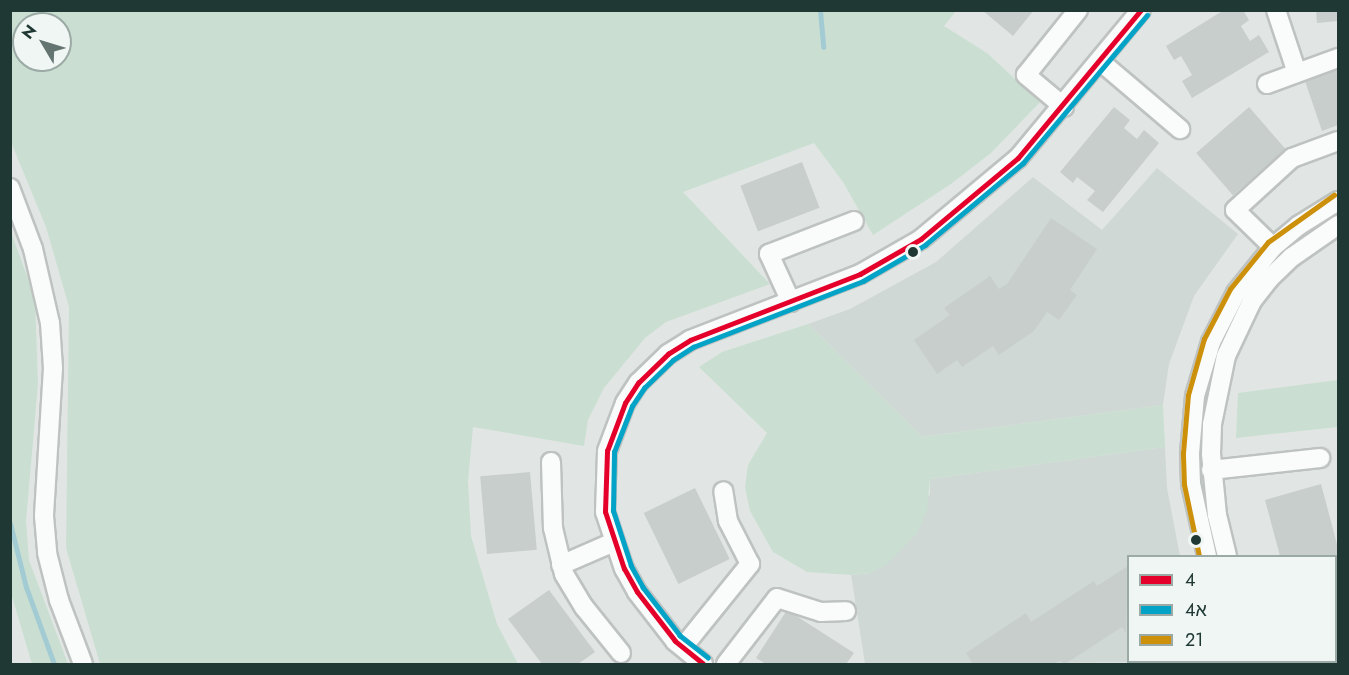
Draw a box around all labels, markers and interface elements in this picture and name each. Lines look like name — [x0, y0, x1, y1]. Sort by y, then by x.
north arrow — [12, 12, 72, 72]
text: N — [16, 20, 42, 44]
unlabelled marker — [907, 246, 919, 258]
unlabelled marker — [1190, 534, 1202, 546]
legend — [1127, 555, 1337, 663]
text: 4 — [1185, 567, 1196, 593]
text: 4א — [1185, 597, 1207, 623]
text: 21 — [1185, 627, 1203, 653]

